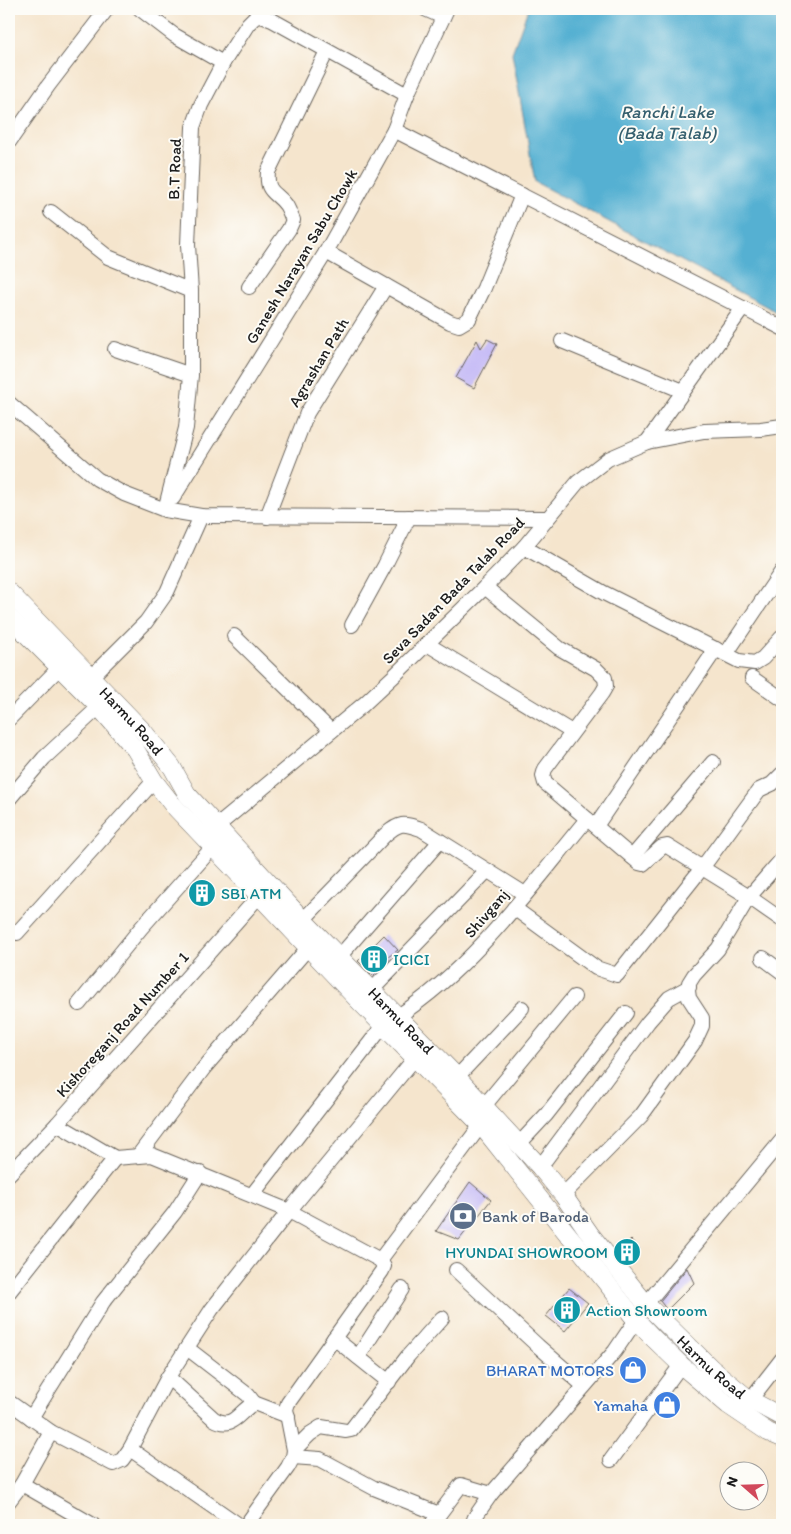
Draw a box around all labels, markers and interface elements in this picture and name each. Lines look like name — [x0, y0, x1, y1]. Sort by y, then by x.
water label: Ranchi Lake (Bada Talab) — [618, 101, 718, 144]
street label: B.T Road — [164, 138, 185, 200]
street label: Ganesh Narayan Sabu Chowk — [242, 165, 362, 347]
street label: Agrashan Path — [284, 314, 353, 410]
street label: Seva Sadan Bada Talab Road — [378, 513, 529, 668]
street label: Harmu Road — [95, 683, 168, 759]
building icon: SBI ATM — [187, 878, 217, 908]
place label: SBI ATM — [221, 884, 281, 903]
street label: Shivganj — [460, 885, 513, 942]
building icon: ICICI — [359, 944, 389, 974]
street label: Kishoreganj Road Number 1 — [52, 947, 193, 1101]
place label: ICICI — [393, 950, 430, 969]
street label: Harmu Road — [364, 983, 438, 1058]
bank icon: Bank of Baroda — [448, 1201, 478, 1231]
place label: Bank of Baroda — [482, 1207, 589, 1226]
building icon: HYUNDAI SHOWROOM — [612, 1237, 642, 1267]
place label: HYUNDAI SHOWROOM — [445, 1243, 608, 1262]
building icon: Action Showroom — [552, 1295, 582, 1325]
place label: Action Showroom — [586, 1301, 708, 1320]
street label: Harmu Road — [673, 1331, 750, 1403]
shop icon: BHARAT MOTORS — [618, 1355, 648, 1385]
place label: BHARAT MOTORS — [486, 1361, 614, 1380]
shop icon: Yamaha — [652, 1390, 682, 1420]
place label: Yamaha — [594, 1396, 649, 1415]
north arrow — [718, 1462, 768, 1512]
text: N — [723, 1474, 742, 1489]

